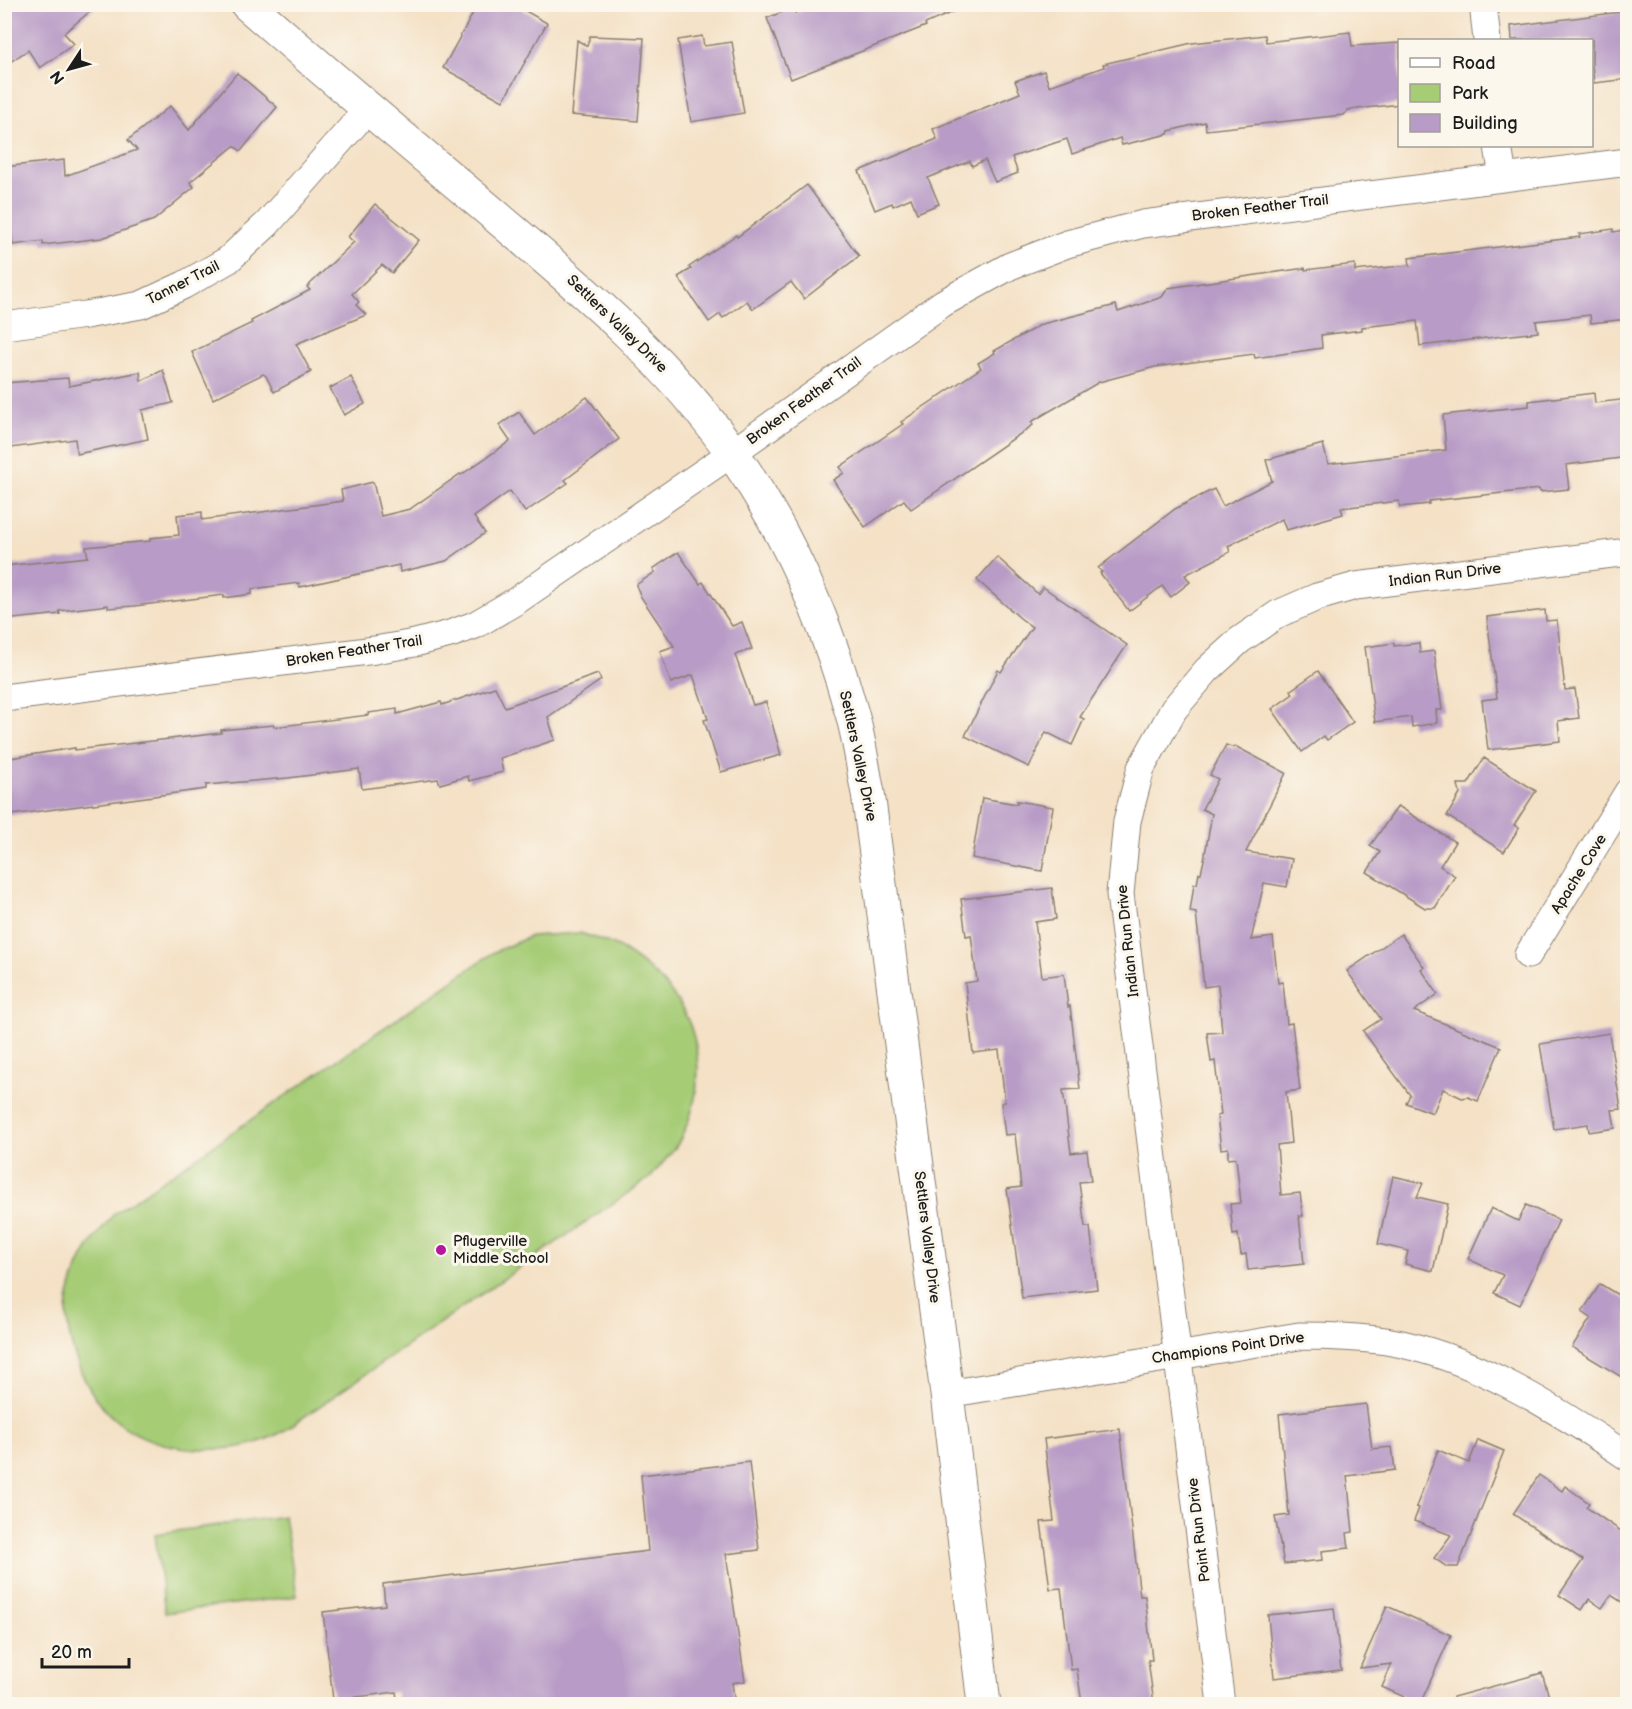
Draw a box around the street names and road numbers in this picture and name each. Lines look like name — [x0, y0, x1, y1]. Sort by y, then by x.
street label: Broken Feather Trail — [1190, 190, 1330, 226]
street label: Tanner Trail — [143, 256, 223, 310]
street label: Settlers Valley Drive — [563, 271, 671, 377]
street label: Broken Feather Trail — [743, 353, 865, 449]
street label: Indian Run Drive — [1388, 559, 1502, 591]
street label: Broken Feather Trail — [284, 631, 424, 671]
street label: Settlers Valley Drive — [835, 689, 881, 823]
street label: Apache Cove — [1547, 830, 1611, 917]
street label: Indian Run Drive — [1113, 884, 1143, 998]
street label: Settlers Valley Drive — [909, 1170, 945, 1304]
street label: Champions Point Drive — [1151, 1328, 1306, 1368]
street label: Point Run Drive — [1183, 1477, 1215, 1583]

